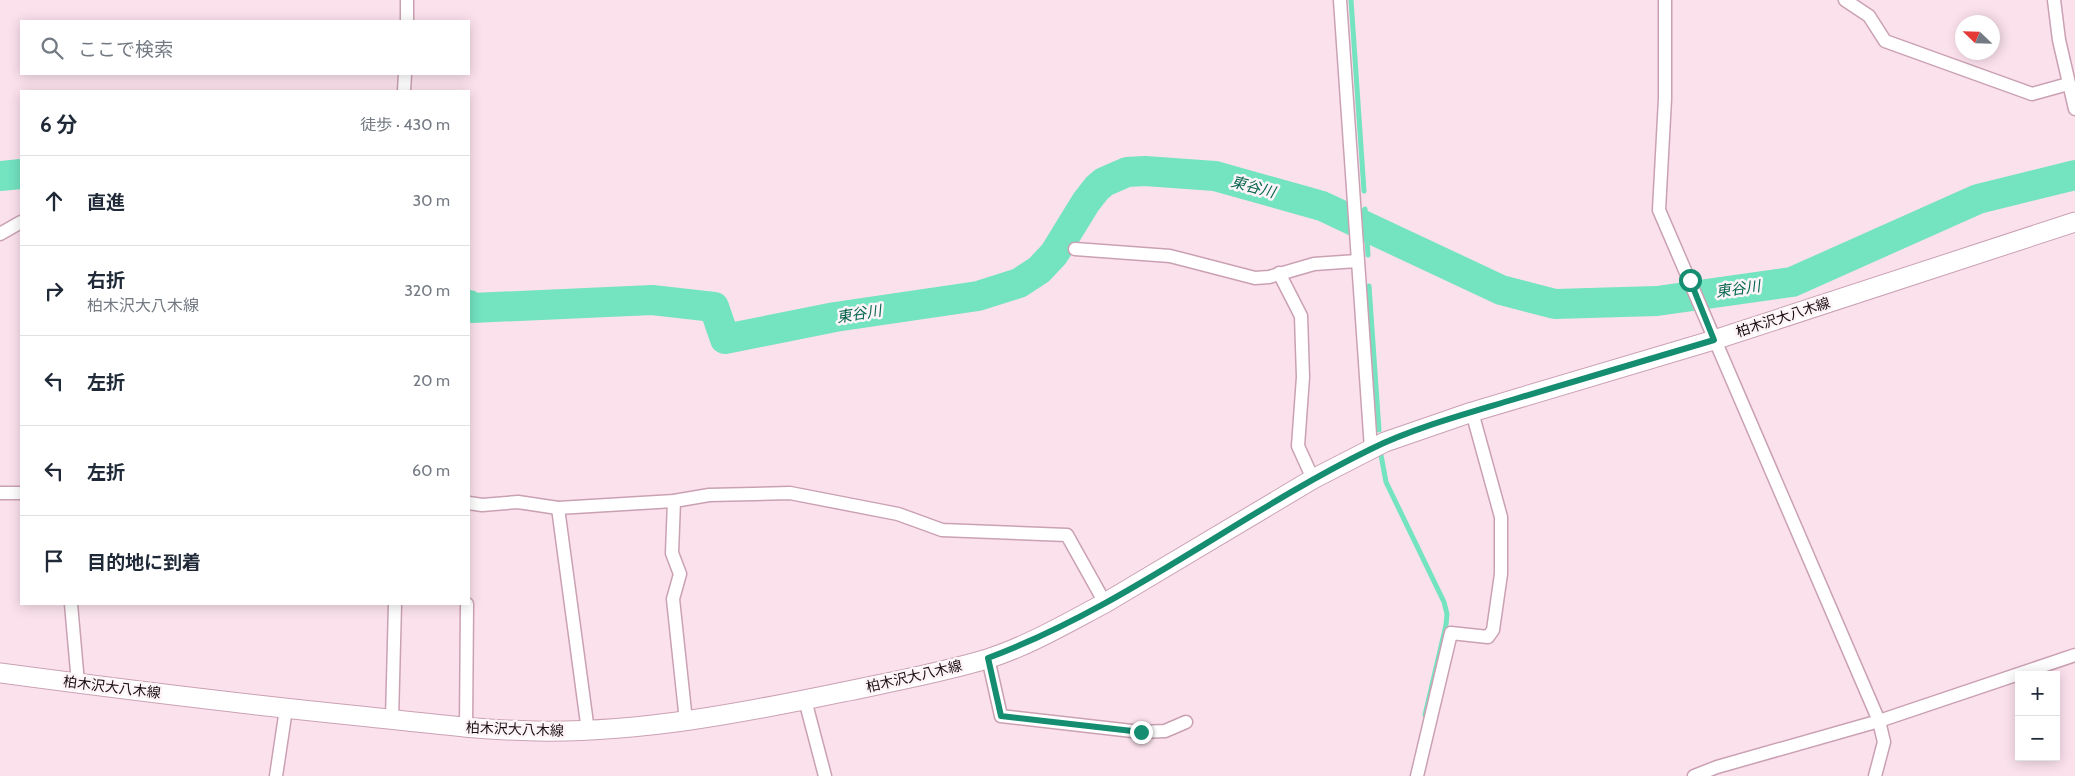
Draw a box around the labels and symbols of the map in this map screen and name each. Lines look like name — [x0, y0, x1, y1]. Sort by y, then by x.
north arrow — [1955, 15, 2000, 60]
water label: 東谷川 — [1229, 172, 1279, 202]
route start — [1679, 269, 1702, 292]
water label: 東谷川 — [1714, 277, 1764, 301]
street label: 柏木沢大八木線 — [1734, 293, 1832, 341]
water label: 東谷川 — [835, 301, 885, 326]
street label: 柏木沢大八木線 — [864, 656, 964, 696]
street label: 柏木沢大八木線 — [62, 672, 162, 702]
street label: 柏木沢大八木線 — [466, 718, 564, 740]
route end — [1130, 721, 1153, 744]

